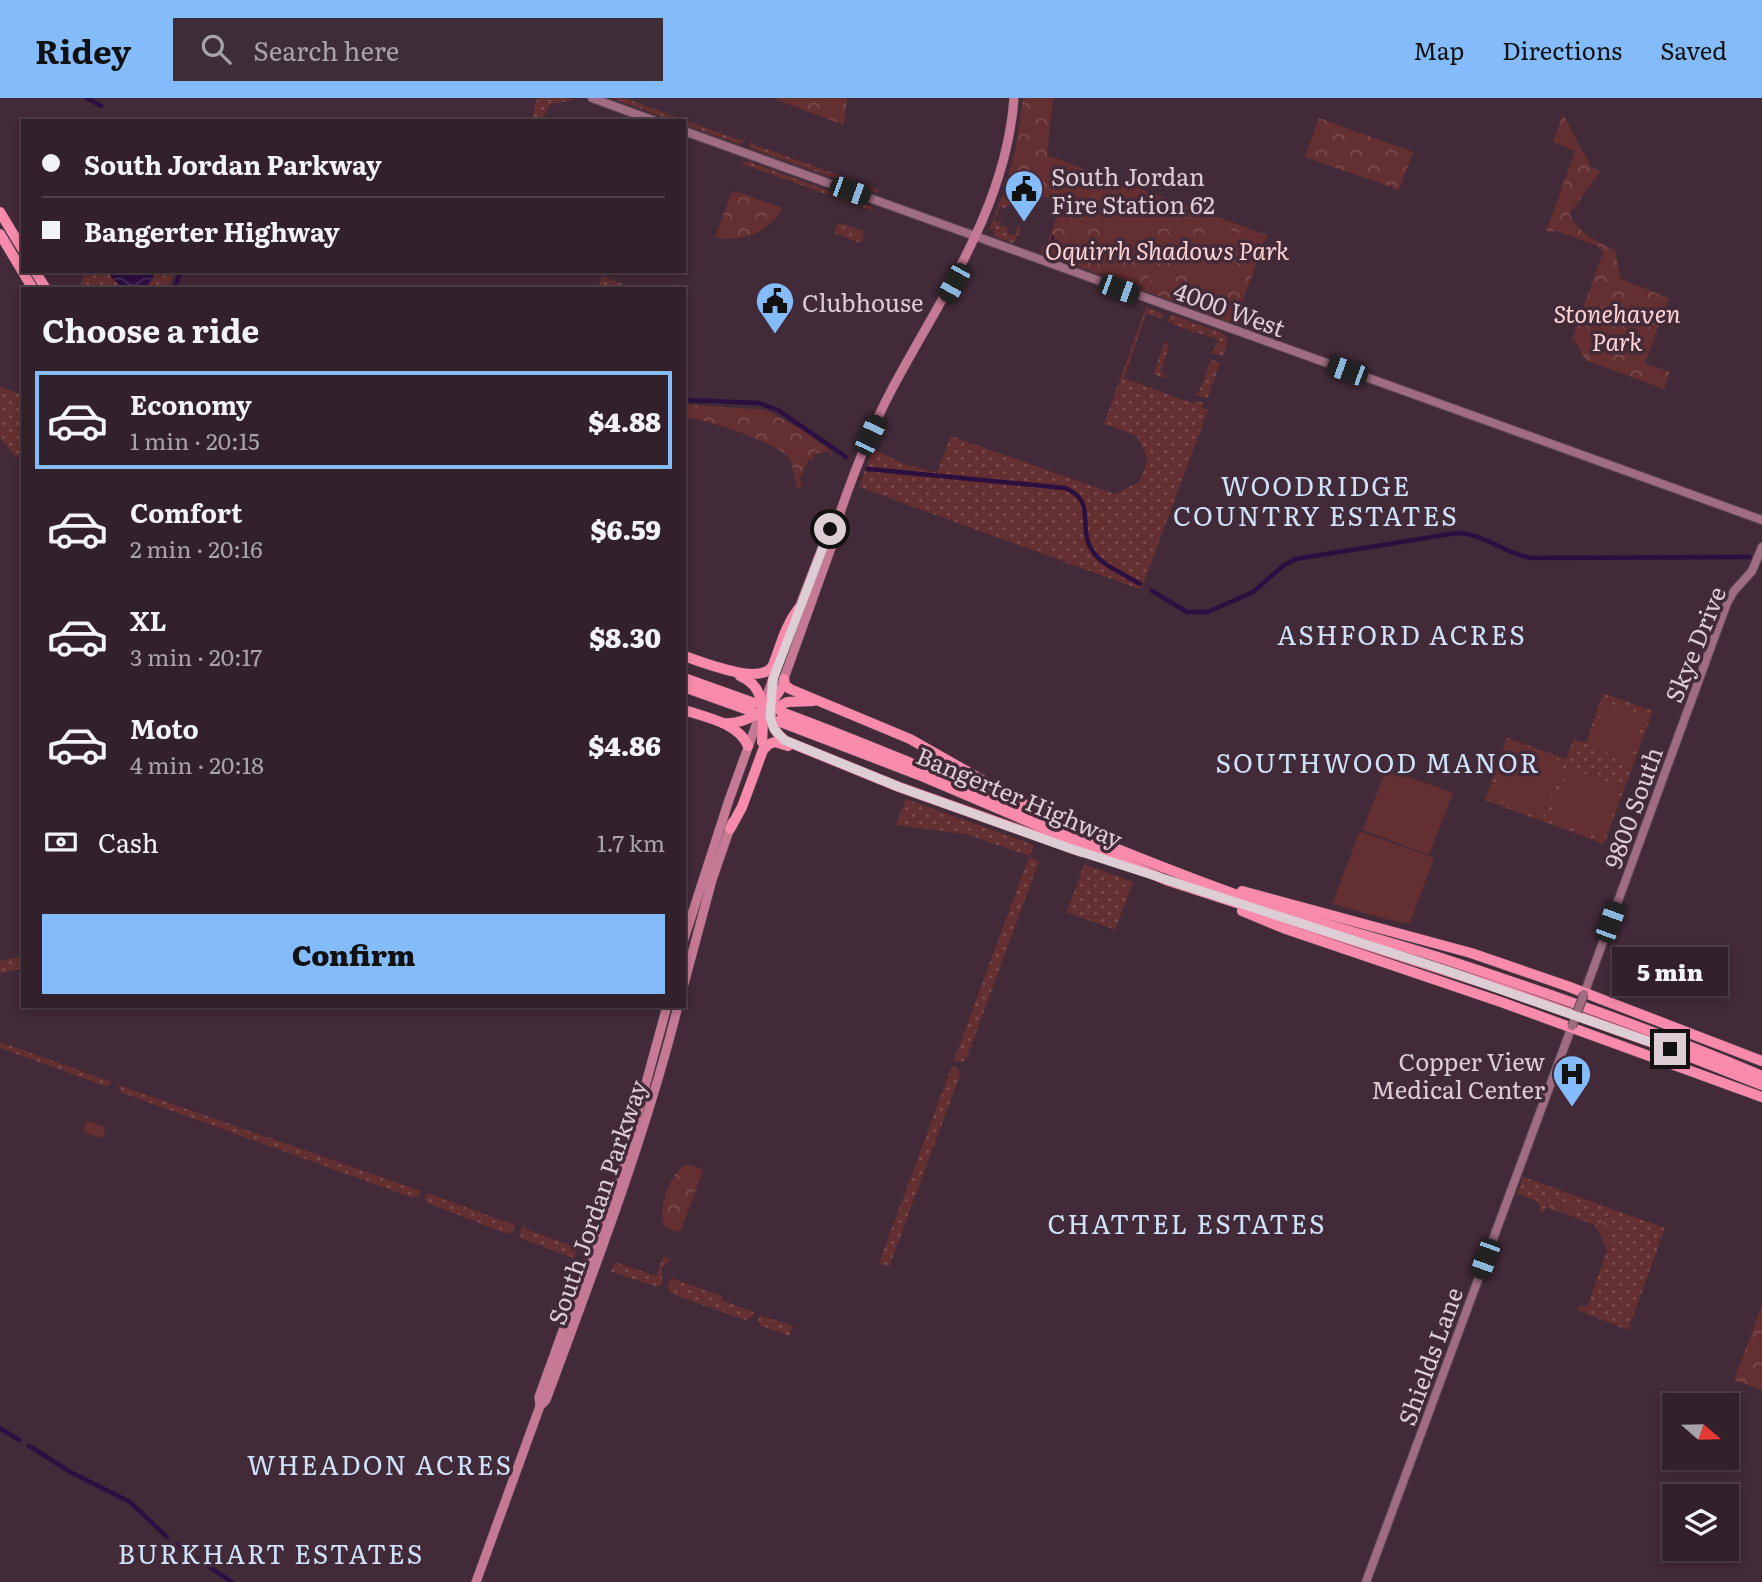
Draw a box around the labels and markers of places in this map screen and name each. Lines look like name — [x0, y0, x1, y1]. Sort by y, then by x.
place label: South Jordan Fire Station 62 — [1051, 158, 1215, 221]
public building icon: South Jordan Fire Station 62 — [1003, 168, 1045, 223]
public building icon: Clubhouse — [754, 280, 796, 335]
place label: Clubhouse — [802, 284, 923, 319]
place label: Copper View Medical Center — [1371, 1043, 1546, 1106]
hospital icon: Copper View Medical Center — [1551, 1053, 1593, 1108]

